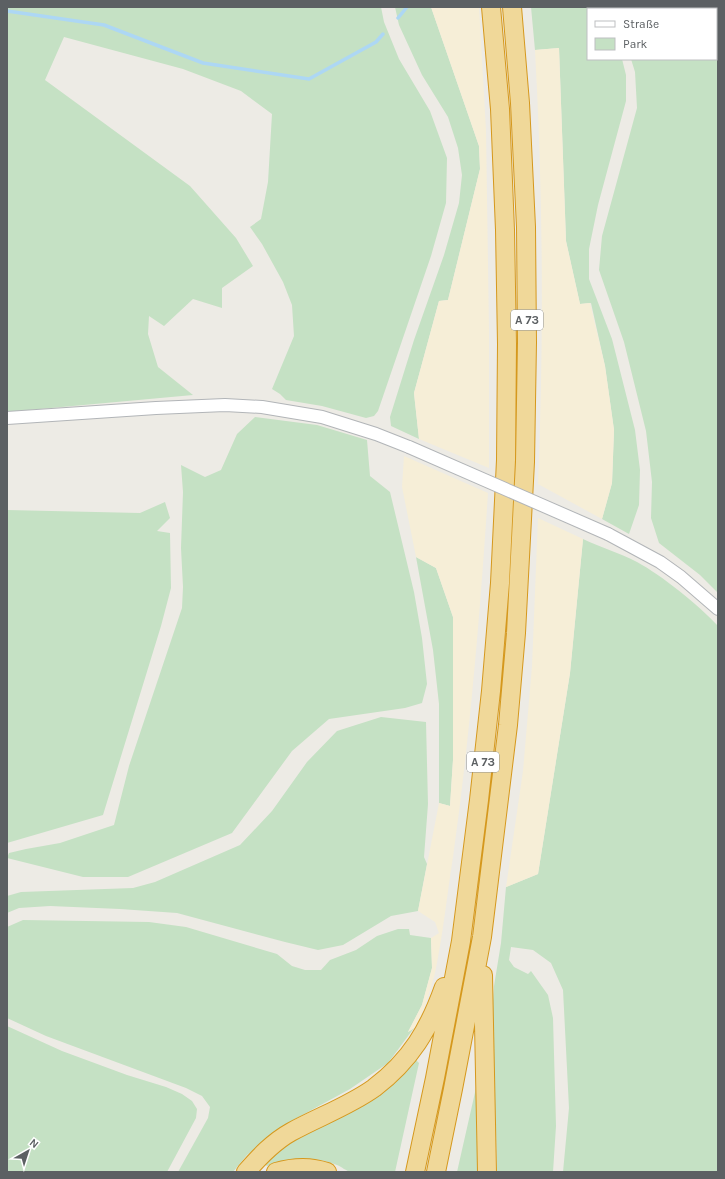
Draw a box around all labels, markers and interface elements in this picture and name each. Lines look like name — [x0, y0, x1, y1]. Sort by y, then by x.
legend — [587, 8, 717, 60]
text: Straße — [623, 17, 659, 31]
text: Park — [623, 37, 648, 51]
road number: A 73 — [511, 310, 543, 330]
road number: A 73 — [467, 752, 499, 772]
north arrow — [8, 1131, 48, 1171]
text: N — [27, 1136, 41, 1151]

